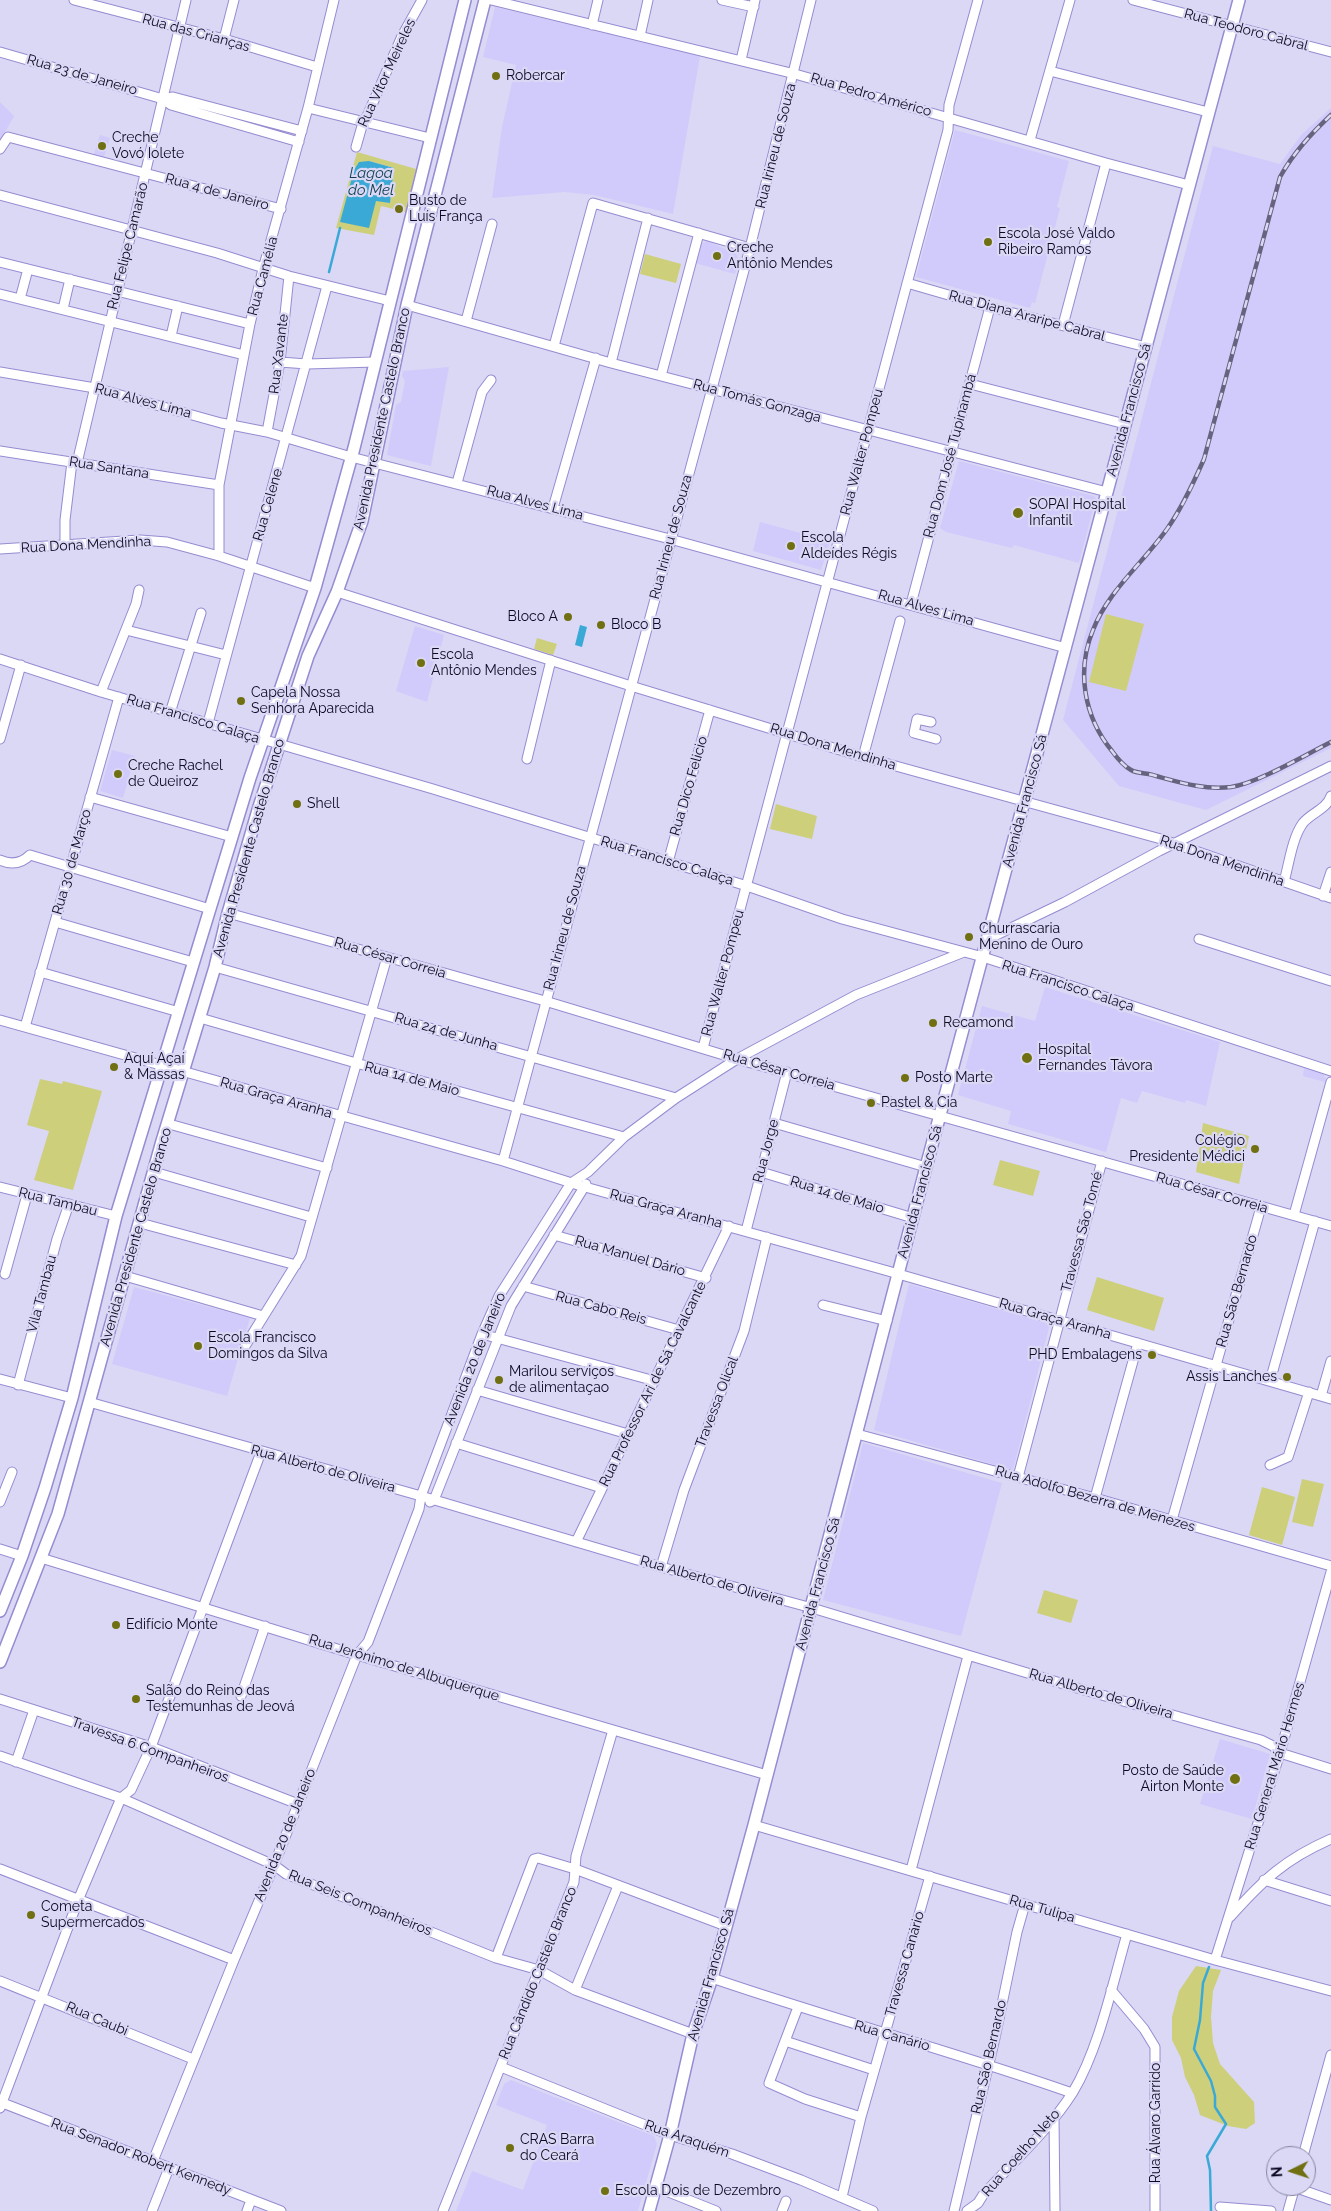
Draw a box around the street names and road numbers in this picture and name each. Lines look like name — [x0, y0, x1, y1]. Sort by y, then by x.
street label: Rua Teodoro Cabral — [1182, 5, 1310, 55]
street label: Rua das Crianças — [140, 11, 252, 55]
street label: Rua Vitor Meireles — [355, 16, 419, 130]
street label: Rua 23 de Janeiro — [25, 51, 139, 99]
street label: Rua Pedro Américo — [809, 70, 933, 120]
street label: Rua Irineu de Souza — [752, 82, 800, 210]
street label: Rua 4 de Janeiro — [163, 170, 271, 214]
street label: Rua Felipe Camarão — [104, 181, 152, 311]
street label: Rua Camélia — [244, 235, 282, 317]
street label: Rua Diana Araripe Cabral — [947, 287, 1107, 345]
street label: Avenida Presidente Castelo Branco — [350, 306, 414, 532]
street label: Rua Xavante — [266, 313, 292, 395]
street label: Avenida Francisco Sá — [1103, 342, 1155, 478]
street label: Rua Dom José Tupinambá — [920, 372, 980, 540]
street label: Rua Tomás Gonzaga — [691, 376, 823, 426]
street label: Rua Alves Lima — [93, 380, 193, 422]
street label: Rua Walter Pompeu — [837, 387, 887, 517]
street label: Rua Santana — [68, 453, 150, 483]
street label: Rua Celene — [250, 467, 286, 543]
street label: Rua Irineu de Souza — [646, 473, 696, 601]
street label: Rua Alves Lima — [485, 482, 585, 524]
street label: Rua Dona Mendinha — [20, 533, 152, 557]
street label: Rua Alves Lima — [876, 586, 976, 630]
street label: Rua Francisco Calaça — [125, 691, 261, 747]
street label: Rua Dona Mendinha — [768, 720, 898, 774]
street label: Avenida Francisco Sá — [999, 733, 1051, 869]
street label: Rua Dico Felicio — [667, 734, 711, 838]
street label: Avenida Presidente Castelo Branco — [210, 737, 288, 959]
street label: Rua 30 de Março — [49, 807, 95, 917]
street label: Rua Dona Mendinha — [1158, 832, 1286, 890]
street label: Rua Francisco Calaça — [599, 833, 735, 889]
street label: Rua Irineu de Souza — [540, 864, 590, 992]
street label: Rua Walter Pompeu — [698, 908, 748, 1038]
street label: Rua César Correia — [332, 934, 448, 982]
street label: Rua Francisco Calaça — [1000, 957, 1136, 1015]
street label: Rua 24 de Junha — [393, 1009, 499, 1055]
street label: Rua César Correia — [721, 1046, 837, 1094]
street label: Rua 14 de Maio — [363, 1058, 461, 1100]
street label: Rua Graça Aranha — [218, 1074, 334, 1122]
street label: Rua Jorge — [749, 1117, 783, 1185]
street label: Avenida Francisco Sá — [894, 1124, 946, 1260]
street label: Avenida Presidente Castelo Branco — [97, 1126, 175, 1348]
street label: Rua César Correia — [1154, 1169, 1270, 1217]
street label: Travessa São Tomé — [1058, 1170, 1106, 1294]
street label: Rua 14 de Maio — [788, 1173, 886, 1217]
street label: Rua Tambau — [17, 1184, 99, 1220]
street label: Rua Graça Aranha — [608, 1186, 724, 1232]
street label: Rua Manuel Dário — [573, 1232, 687, 1280]
street label: Rua São Bernardo — [1213, 1233, 1261, 1349]
street label: Vila Tambau — [24, 1253, 60, 1335]
street label: Rua Professor Ari de Sá Cavalcante — [596, 1279, 710, 1489]
street label: Rua Cabo Reis — [554, 1288, 648, 1328]
street label: Avenida 20 de Janeiro — [441, 1290, 509, 1428]
street label: Rua Graça Aranha — [997, 1295, 1113, 1343]
street label: Travessa Olical — [692, 1354, 742, 1450]
street label: Rua Alberto de Oliveira — [249, 1442, 397, 1496]
street label: Rua Adolfo Bezerra de Menezes — [993, 1462, 1197, 1536]
street label: Avenida Francisco Sá — [792, 1516, 844, 1652]
street label: Rua Alberto de Oliveira — [638, 1552, 786, 1610]
street label: Rua Jerônimo de Albuquerque — [307, 1631, 501, 1705]
street label: Rua Alberto de Oliveira — [1027, 1665, 1175, 1723]
street label: Rua General Mário Hermes — [1242, 1680, 1308, 1852]
street label: Travessa 6 Companheiros — [69, 1714, 231, 1786]
street label: Avenida 20 de Janeiro — [251, 1766, 319, 1904]
street label: Rua Seis Companheiros — [286, 1867, 434, 1939]
street label: Rua Cândido Castelo Branco — [496, 1884, 580, 2062]
street label: Rua Tulipa — [1007, 1892, 1077, 1926]
street label: Avenida Francisco Sá — [684, 1907, 738, 2043]
street label: Travessa Canário — [882, 1909, 928, 2019]
street label: Rua Caubi — [63, 1998, 131, 2040]
street label: Rua São Bernardo — [968, 1998, 1010, 2116]
street label: Rua Canário — [852, 2017, 932, 2055]
street label: Rua Álvaro Garrido — [1148, 2063, 1164, 2183]
street label: Rua Coelho Neto — [978, 2106, 1064, 2200]
street label: Rua Senador Robert Kennedy — [49, 2115, 233, 2199]
street label: Rua Araquém — [642, 2117, 732, 2161]

